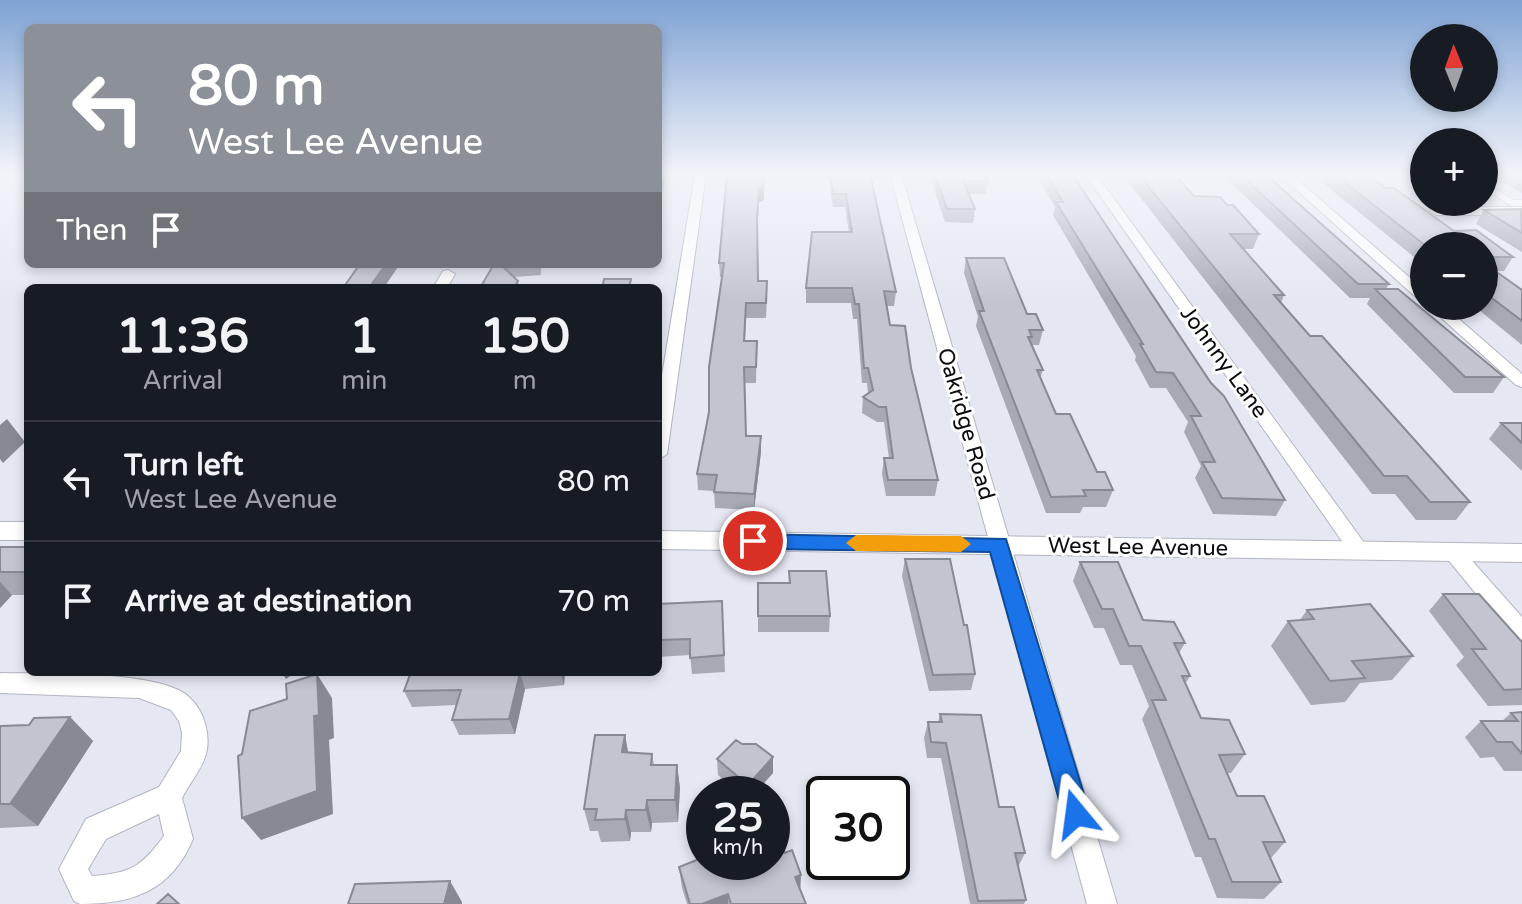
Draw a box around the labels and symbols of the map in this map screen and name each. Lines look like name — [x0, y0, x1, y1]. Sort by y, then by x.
north arrow — [1410, 24, 1498, 112]
street label: Johnny Lane — [1175, 301, 1273, 423]
street label: Oakridge Road — [932, 345, 1000, 503]
pin — [719, 507, 787, 575]
street label: West Lee Avenue — [1048, 532, 1228, 562]
position arrow — [1034, 772, 1118, 856]
speed limit sign: 30 — [806, 776, 910, 880]

